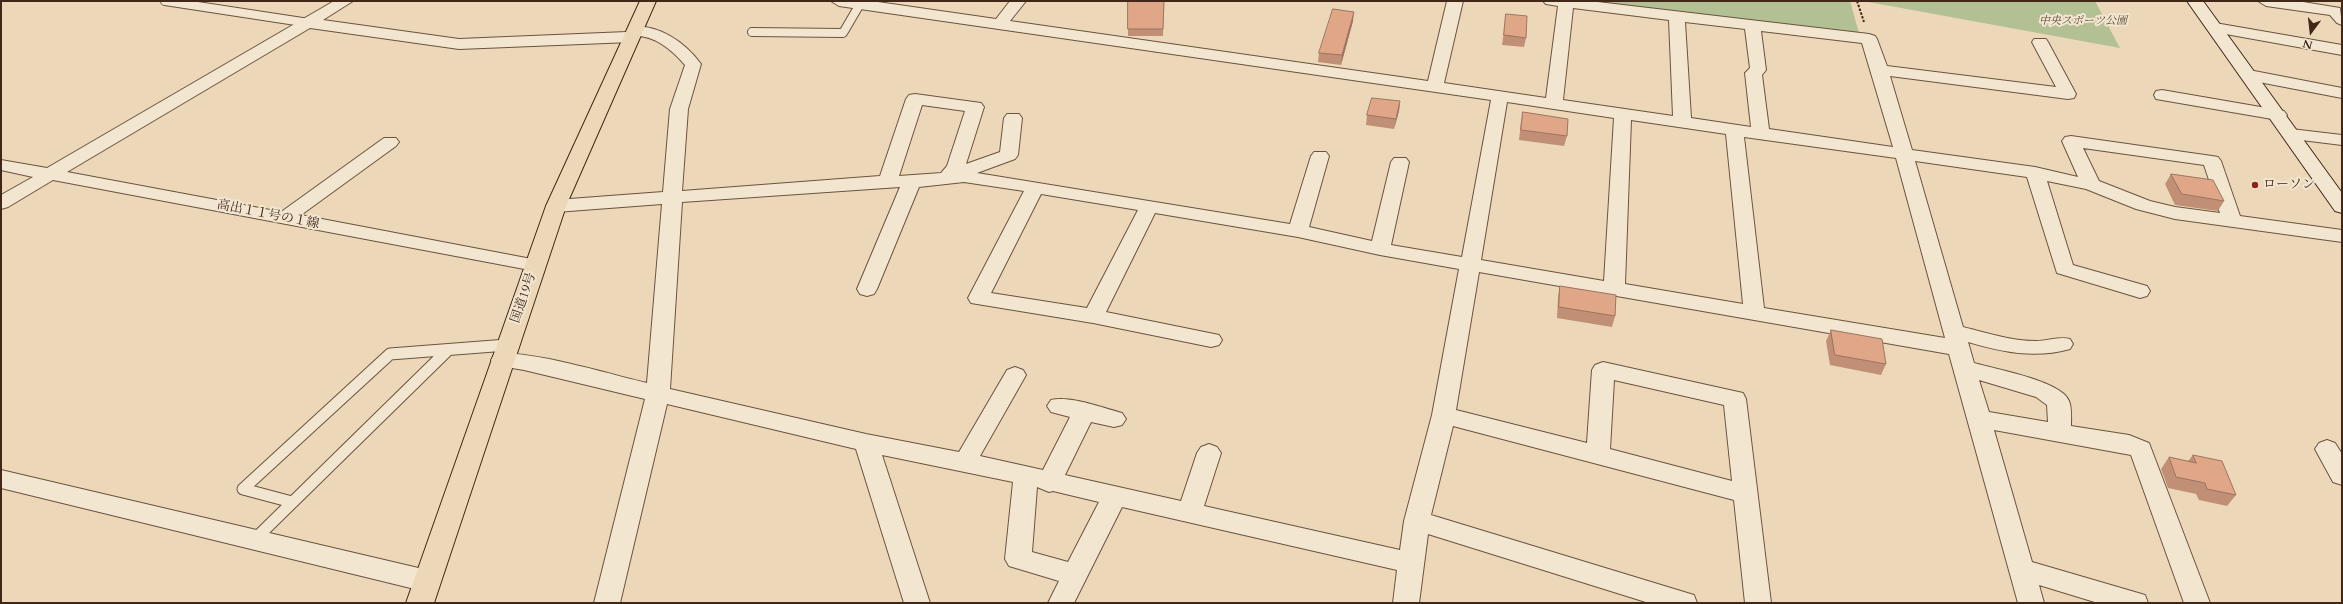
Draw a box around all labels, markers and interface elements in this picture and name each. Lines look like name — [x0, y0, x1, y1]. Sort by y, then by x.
north arrow — [2291, 12, 2331, 52]
park label: 中央スポーツ公園 — [2039, 14, 2127, 28]
text: N — [2301, 36, 2314, 53]
place label: ローソン — [2263, 177, 2315, 193]
marker: ローソン — [2250, 180, 2260, 190]
street label: 高出１１号の１線 — [215, 197, 321, 233]
street label: 国道19号 — [508, 271, 540, 325]

